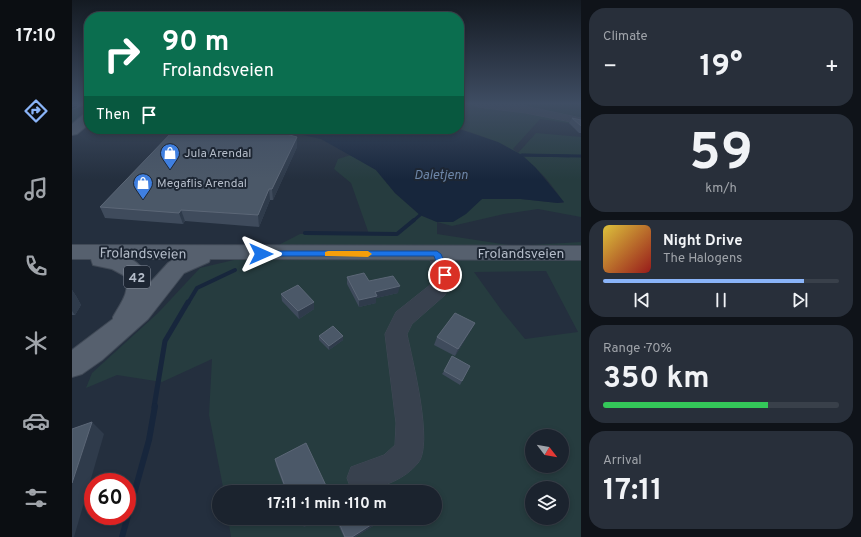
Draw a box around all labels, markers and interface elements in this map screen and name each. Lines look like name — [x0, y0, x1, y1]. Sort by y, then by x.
text: 17:10 — [16, 25, 56, 48]
text: 90 m — [162, 25, 229, 61]
icon: right — [96, 28, 148, 80]
text: Climate — [603, 29, 648, 45]
text: 19° — [700, 49, 742, 86]
text: − — [603, 54, 617, 81]
text: + — [825, 54, 839, 81]
text: Frolandsveien — [162, 60, 274, 83]
icon: directions — [22, 97, 50, 125]
icon: arrive — [138, 104, 160, 126]
text: Then — [96, 106, 130, 125]
text: 59 — [689, 122, 753, 188]
shop icon: Jula Arendal — [159, 142, 181, 170]
place label: Jula Arendal — [184, 146, 251, 162]
water label: Daletjenn — [414, 168, 468, 184]
shop icon: Megaflis Arendal — [132, 172, 154, 200]
icon: music — [22, 175, 50, 203]
place label: Megaflis Arendal — [157, 176, 247, 192]
text: km/h — [705, 181, 737, 197]
text: Night Drive — [663, 232, 743, 251]
position arrow — [240, 233, 282, 275]
street label: Frolandsveien — [99, 245, 187, 264]
street label: Frolandsveien — [478, 246, 564, 263]
text: The Halogens — [663, 251, 742, 267]
icon: phone — [22, 252, 50, 280]
pin — [428, 258, 462, 292]
icon: arrive — [434, 264, 456, 286]
road number: 42 — [124, 266, 150, 288]
icon: previous — [631, 289, 653, 311]
icon: pause — [710, 289, 732, 311]
icon: next — [789, 289, 811, 311]
icon: climate — [22, 329, 50, 357]
text: Range · 70% — [603, 341, 672, 357]
text: 350 km — [603, 361, 710, 398]
icon: car — [22, 407, 50, 435]
north arrow — [525, 429, 569, 473]
map controls — [525, 429, 569, 525]
text: Arrival — [603, 453, 642, 469]
speed limit sign: 60 — [84, 473, 136, 525]
text: 17:11 — [603, 473, 662, 510]
button: layers — [525, 481, 569, 525]
icon: filters — [22, 484, 50, 512]
text: 17:11 · 1 min · 110 m — [267, 495, 387, 514]

